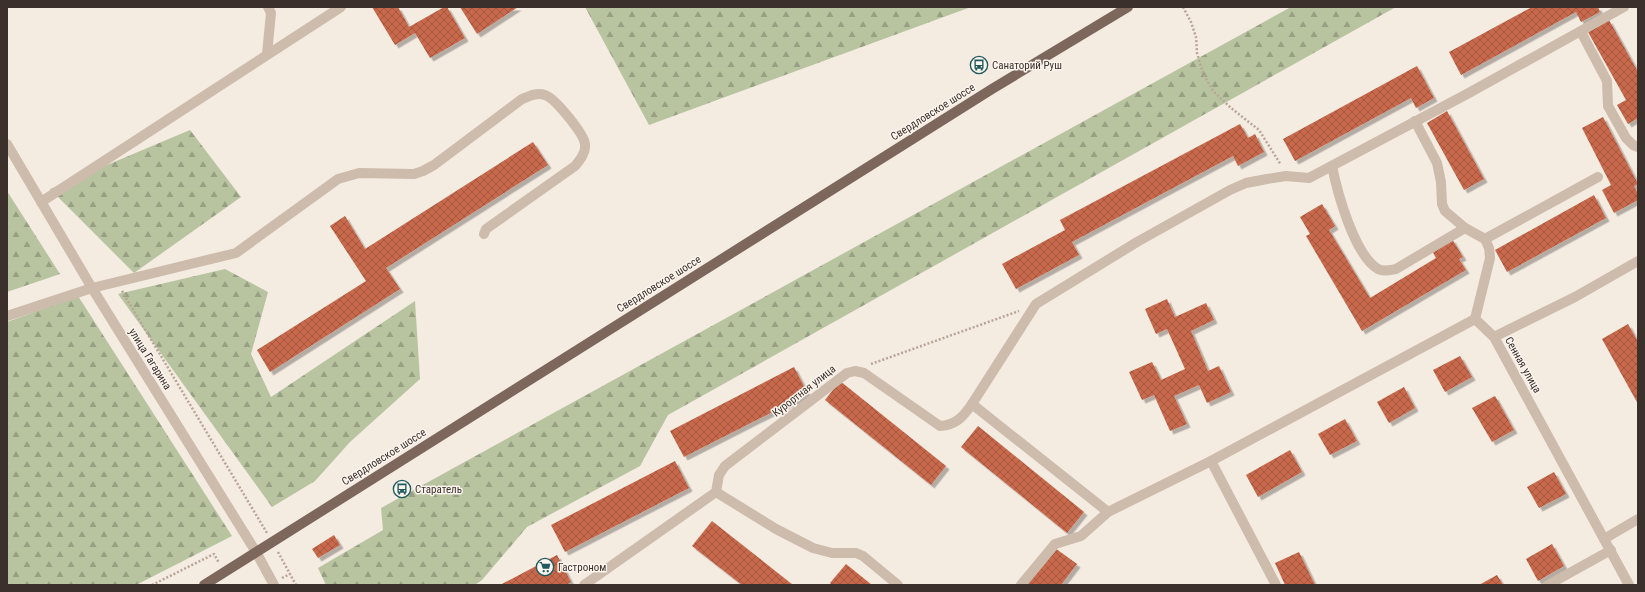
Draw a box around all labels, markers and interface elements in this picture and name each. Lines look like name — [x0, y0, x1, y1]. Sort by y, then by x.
bus stop icon: Санаторий Руш — [969, 55, 989, 75]
place label: Санаторий Руш — [992, 59, 1062, 72]
street label: Свердловское шоссе — [888, 81, 978, 143]
street label: Свердловское шоссе — [614, 253, 704, 315]
street label: улица Гагарина — [126, 326, 174, 392]
street label: Сенная улица — [1502, 335, 1544, 395]
street label: Курортная улица — [770, 362, 838, 420]
street label: Свердловское шоссе — [339, 426, 429, 488]
bus stop icon: Старатель — [392, 479, 412, 499]
place label: Старатель — [415, 483, 462, 496]
supermarket icon: Гастроном — [535, 557, 555, 577]
place label: Гастроном — [558, 561, 606, 574]

